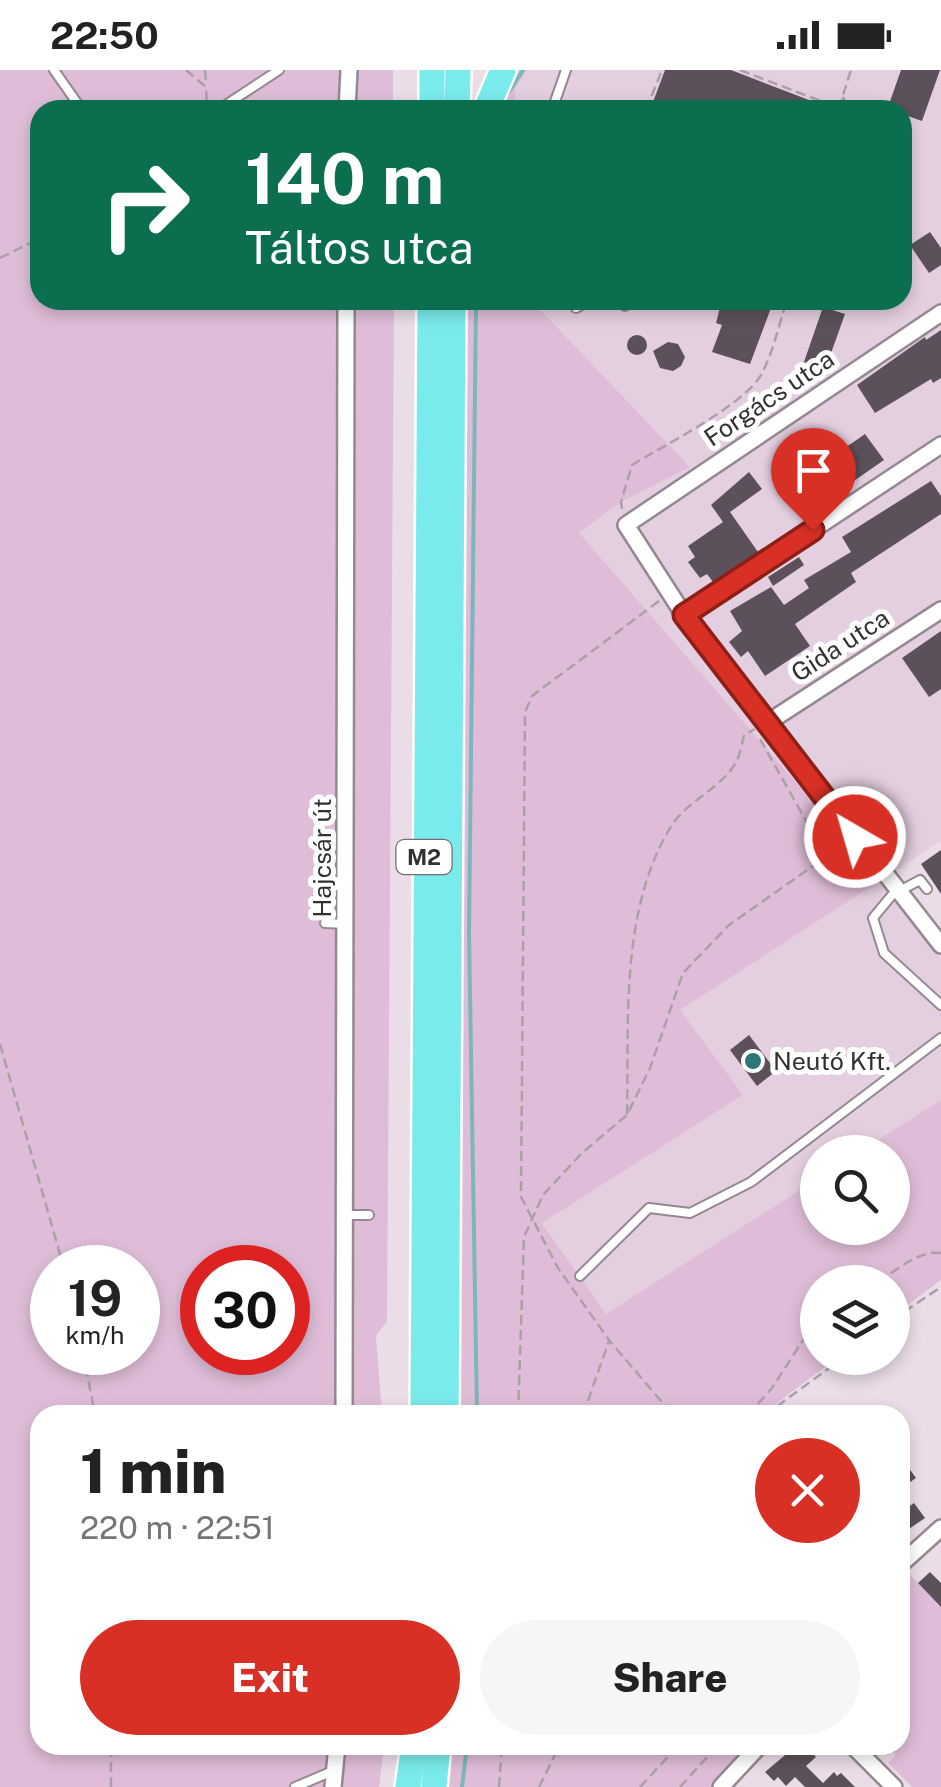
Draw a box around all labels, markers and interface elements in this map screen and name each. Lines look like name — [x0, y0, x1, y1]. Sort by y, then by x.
text: 22:50 — [50, 13, 159, 58]
text: 140 m — [245, 137, 444, 220]
icon: right — [80, 140, 210, 270]
text: Táltos utca — [245, 221, 474, 274]
street label: Forgács utca — [698, 344, 840, 452]
pin — [771, 428, 856, 531]
icon: arrive — [786, 443, 841, 498]
street label: Gida utca — [786, 602, 894, 688]
position arrow — [803, 785, 907, 889]
street label: Hajcsár út — [307, 798, 337, 918]
road number: M2 — [396, 840, 452, 874]
place label: Neutó Kft. — [773, 1046, 891, 1076]
marker: Neutó Kft. — [742, 1050, 764, 1072]
map controls — [800, 1135, 910, 1375]
button: search — [800, 1135, 910, 1245]
speed limit sign: 30 — [180, 1245, 310, 1375]
button: layers — [800, 1265, 910, 1375]
text: 19 — [68, 1268, 122, 1327]
text: km/h — [66, 1320, 124, 1350]
text: 1 min — [80, 1436, 227, 1507]
button: close — [755, 1438, 860, 1543]
text: 220 m · 22:51 — [80, 1509, 275, 1546]
button: Exit — [80, 1620, 460, 1735]
button: Share — [480, 1620, 860, 1735]

